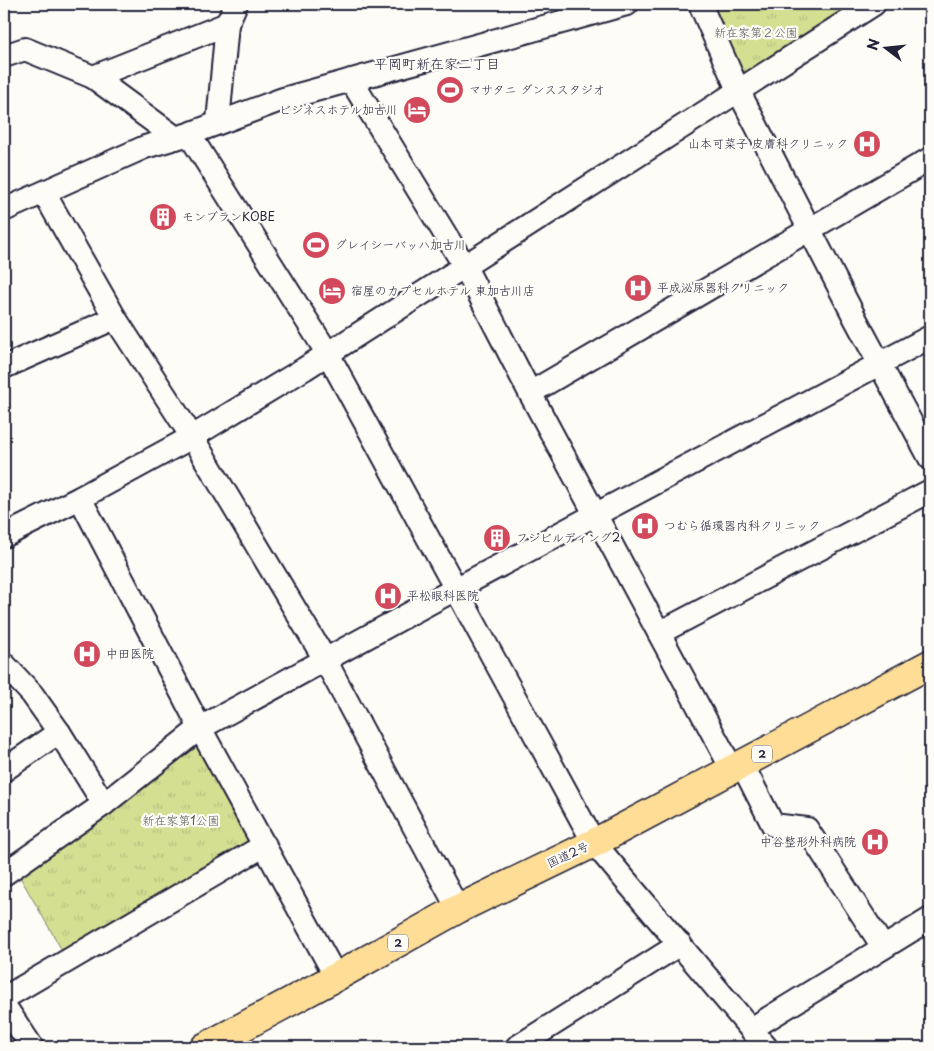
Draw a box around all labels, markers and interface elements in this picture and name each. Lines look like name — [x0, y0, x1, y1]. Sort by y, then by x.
north arrow — [862, 22, 912, 72]
park label: 新在家第２公園 — [714, 23, 798, 41]
text: N — [861, 36, 885, 53]
district label: 平岡町新在家二丁目 — [374, 53, 500, 74]
sports icon: マサタニ ダンススタジオ — [435, 75, 465, 105]
place label: マサタニ ダンススタジオ — [469, 80, 605, 98]
hotel icon: ビジネスホテル加古川 — [402, 95, 432, 125]
place label: ビジネスホテル加古川 — [279, 100, 398, 118]
hospital icon: 山本可菜子 皮膚科クリニック — [852, 129, 882, 159]
place label: 山本可菜子 皮膚科クリニック — [688, 134, 848, 152]
building icon: モンブランKOBE — [148, 202, 178, 232]
place label: モンブランKOBE — [182, 207, 275, 225]
sports icon: グレイシーバッハ加古川 — [301, 230, 331, 260]
place label: グレイシーバッハ加古川 — [335, 235, 466, 253]
hospital icon: 平成泌尿器科クリニック — [623, 273, 653, 303]
hotel icon: 宿屋のカプセルホテル 東加古川店 — [317, 276, 347, 306]
place label: 平成泌尿器科クリニック — [657, 278, 789, 296]
place label: 宿屋のカプセルホテル 東加古川店 — [351, 281, 535, 299]
hospital icon: つむら循環器内科クリニック — [630, 511, 660, 541]
place label: つむら循環器内科クリニック — [664, 516, 820, 534]
building icon: フジビルディング2 — [482, 523, 512, 553]
place label: フジビルディング2 — [516, 528, 620, 546]
hospital icon: 平松眼科医院 — [373, 581, 403, 611]
place label: 平松眼科医院 — [407, 586, 479, 604]
hospital icon: 中田医院 — [72, 639, 102, 669]
place label: 中田医院 — [106, 644, 154, 662]
road number: 2 — [752, 746, 772, 762]
park label: 新在家第1公園 — [142, 811, 220, 829]
hospital icon: 中谷整形外科病院 — [860, 827, 890, 857]
place label: 中谷整形外科病院 — [760, 832, 856, 850]
street label: 国道2号 — [544, 837, 592, 872]
road number: 2 — [388, 934, 408, 951]

